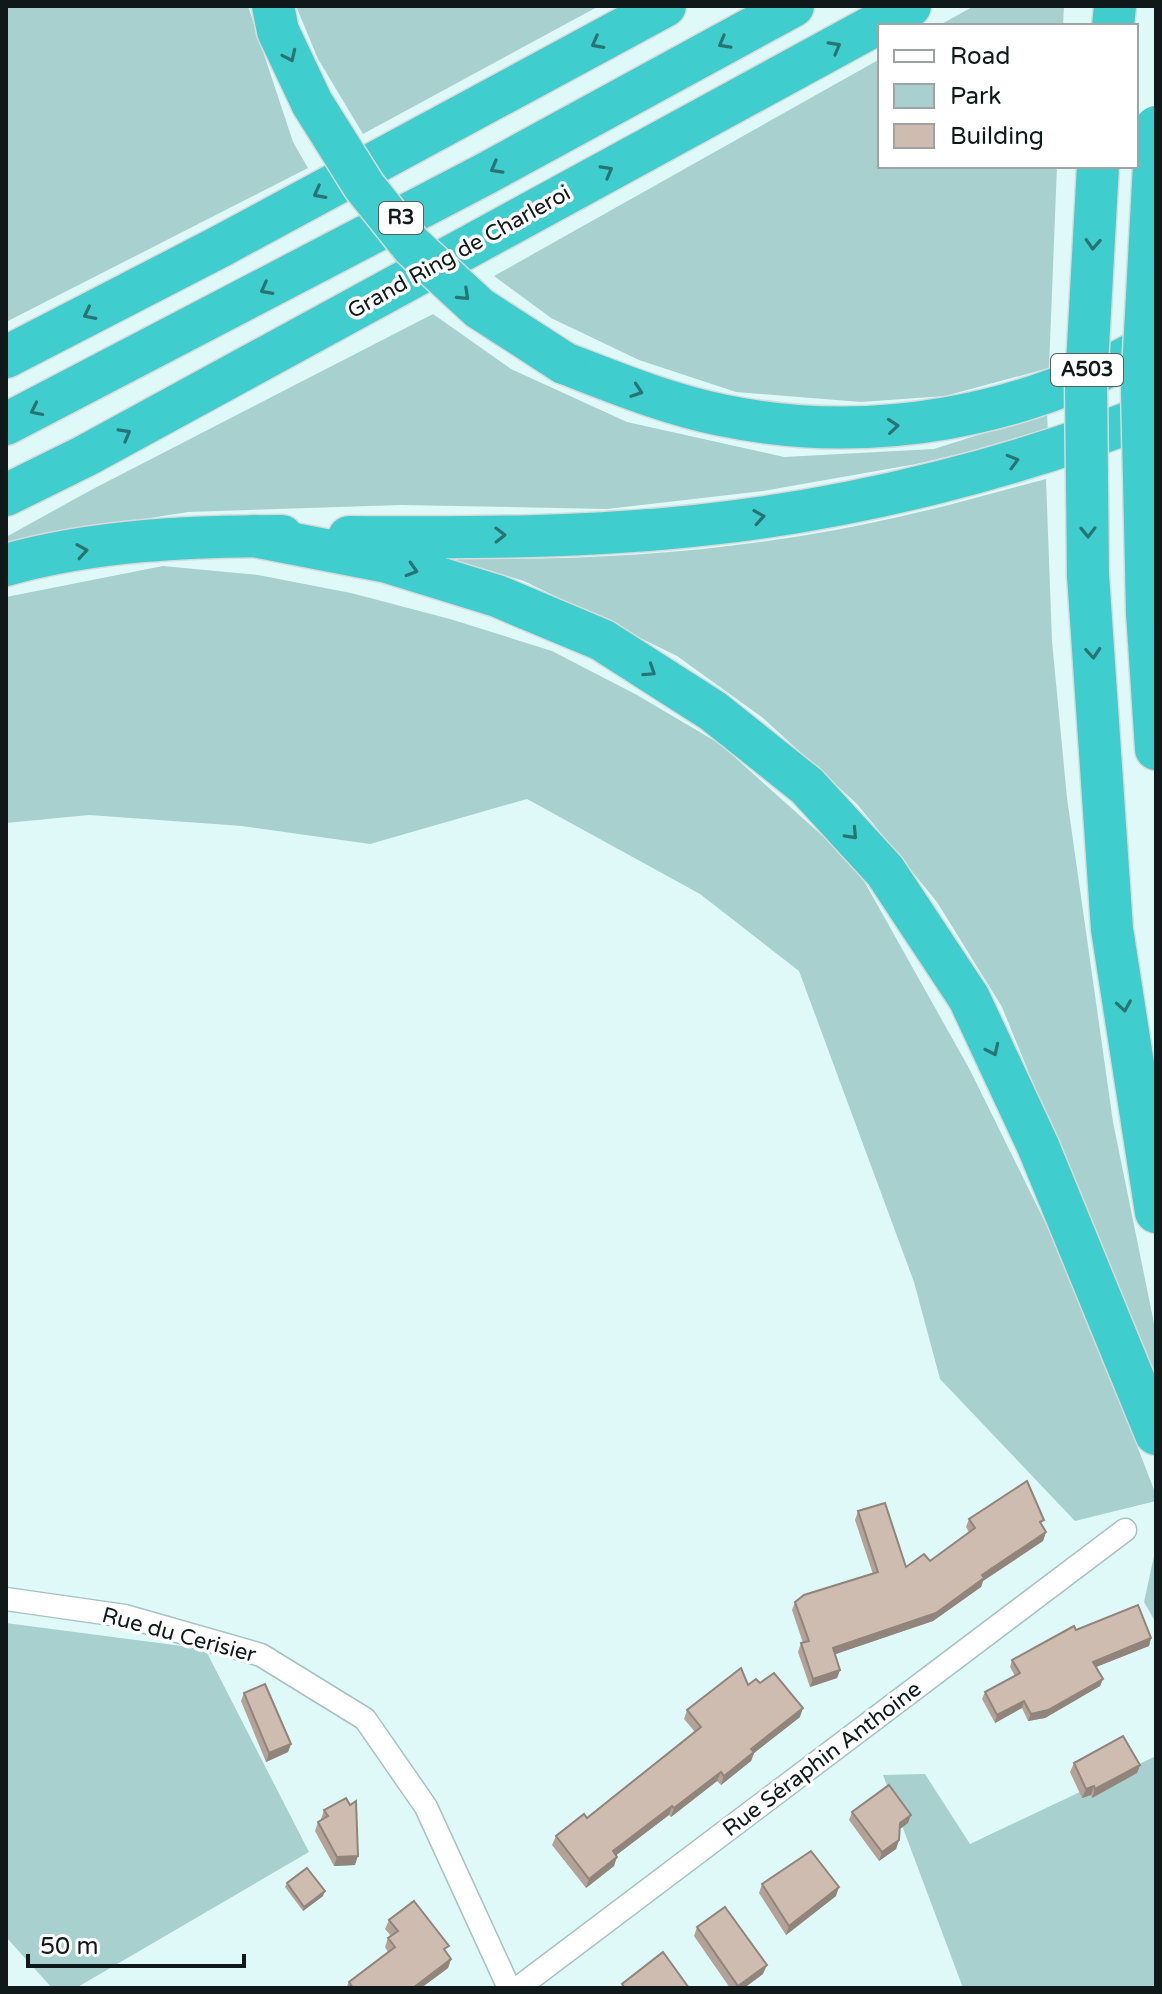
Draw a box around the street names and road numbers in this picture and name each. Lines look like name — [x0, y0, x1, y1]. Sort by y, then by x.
street label: Grand Ring de Charleroi — [343, 180, 575, 324]
road number: R3 — [379, 202, 423, 234]
road number: A503 — [1051, 354, 1123, 386]
street label: Rue du Cerisier — [99, 1602, 259, 1668]
street label: Rue Séraphin Anthoine — [718, 1676, 926, 1842]

